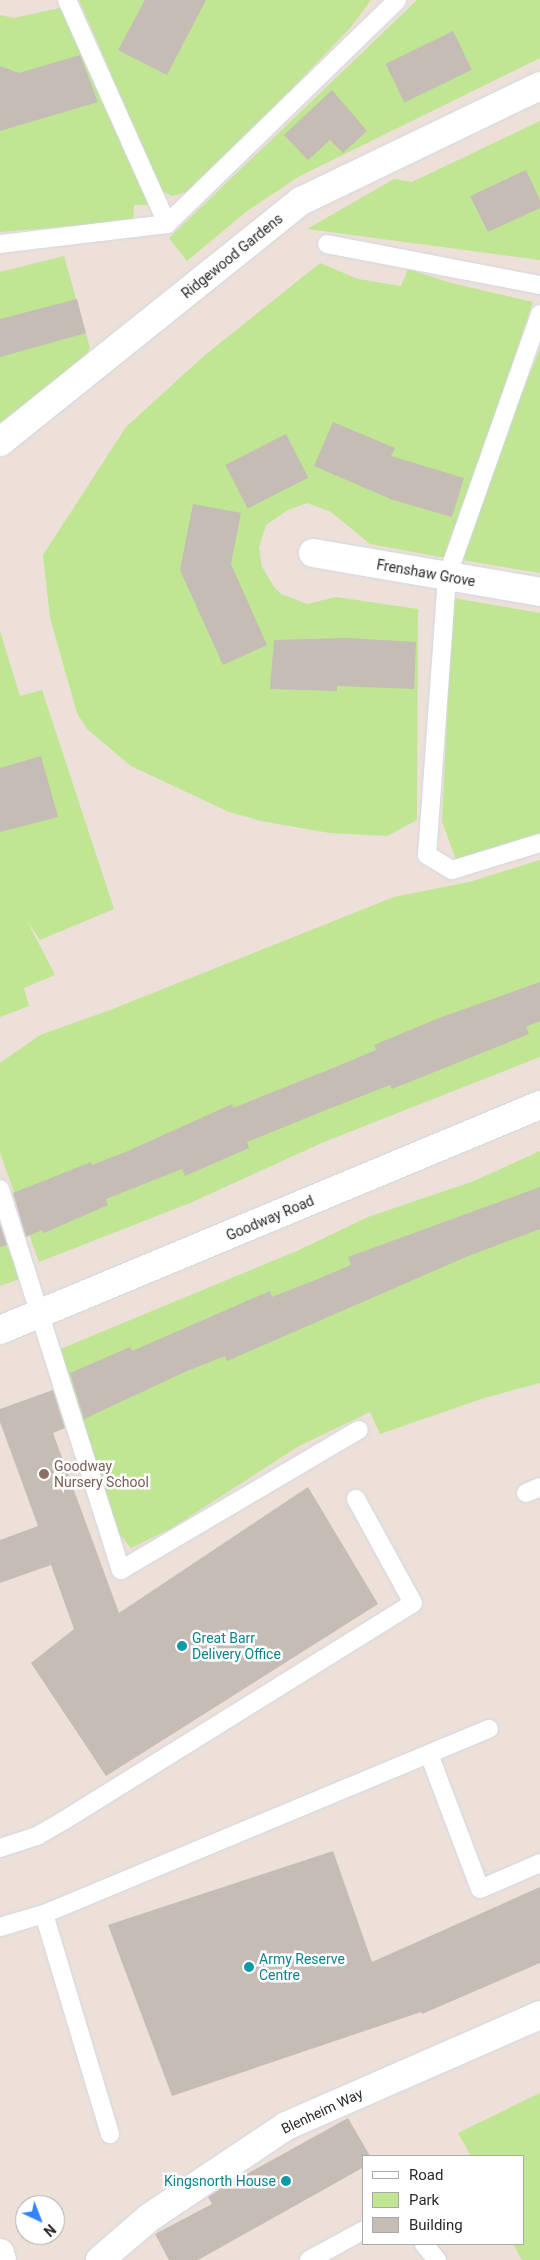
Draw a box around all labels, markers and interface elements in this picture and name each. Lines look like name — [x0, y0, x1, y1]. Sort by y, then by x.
street label: Ridgewood Gardens — [178, 210, 286, 302]
street label: Frenshaw Grove — [375, 556, 477, 590]
street label: Goodway Road — [224, 1192, 316, 1244]
place label: Goodway Nursery School — [54, 1458, 149, 1490]
marker: Goodway Nursery School — [38, 1468, 50, 1480]
place label: Great Barr Delivery Office — [192, 1630, 281, 1662]
marker: Great Barr Delivery Office — [176, 1640, 188, 1652]
place label: Army Reserve Centre — [259, 1951, 345, 1984]
marker: Army Reserve Centre — [243, 1961, 255, 1973]
street label: Blenheim Way — [279, 2085, 365, 2137]
legend — [362, 2155, 525, 2245]
text: Road — [409, 2166, 443, 2184]
place label: Kingsnorth House — [164, 2173, 276, 2189]
marker: Kingsnorth House — [280, 2175, 292, 2187]
text: Park — [409, 2191, 439, 2209]
north arrow — [15, 2195, 65, 2245]
text: Building — [409, 2216, 463, 2234]
text: N — [40, 2221, 59, 2239]

